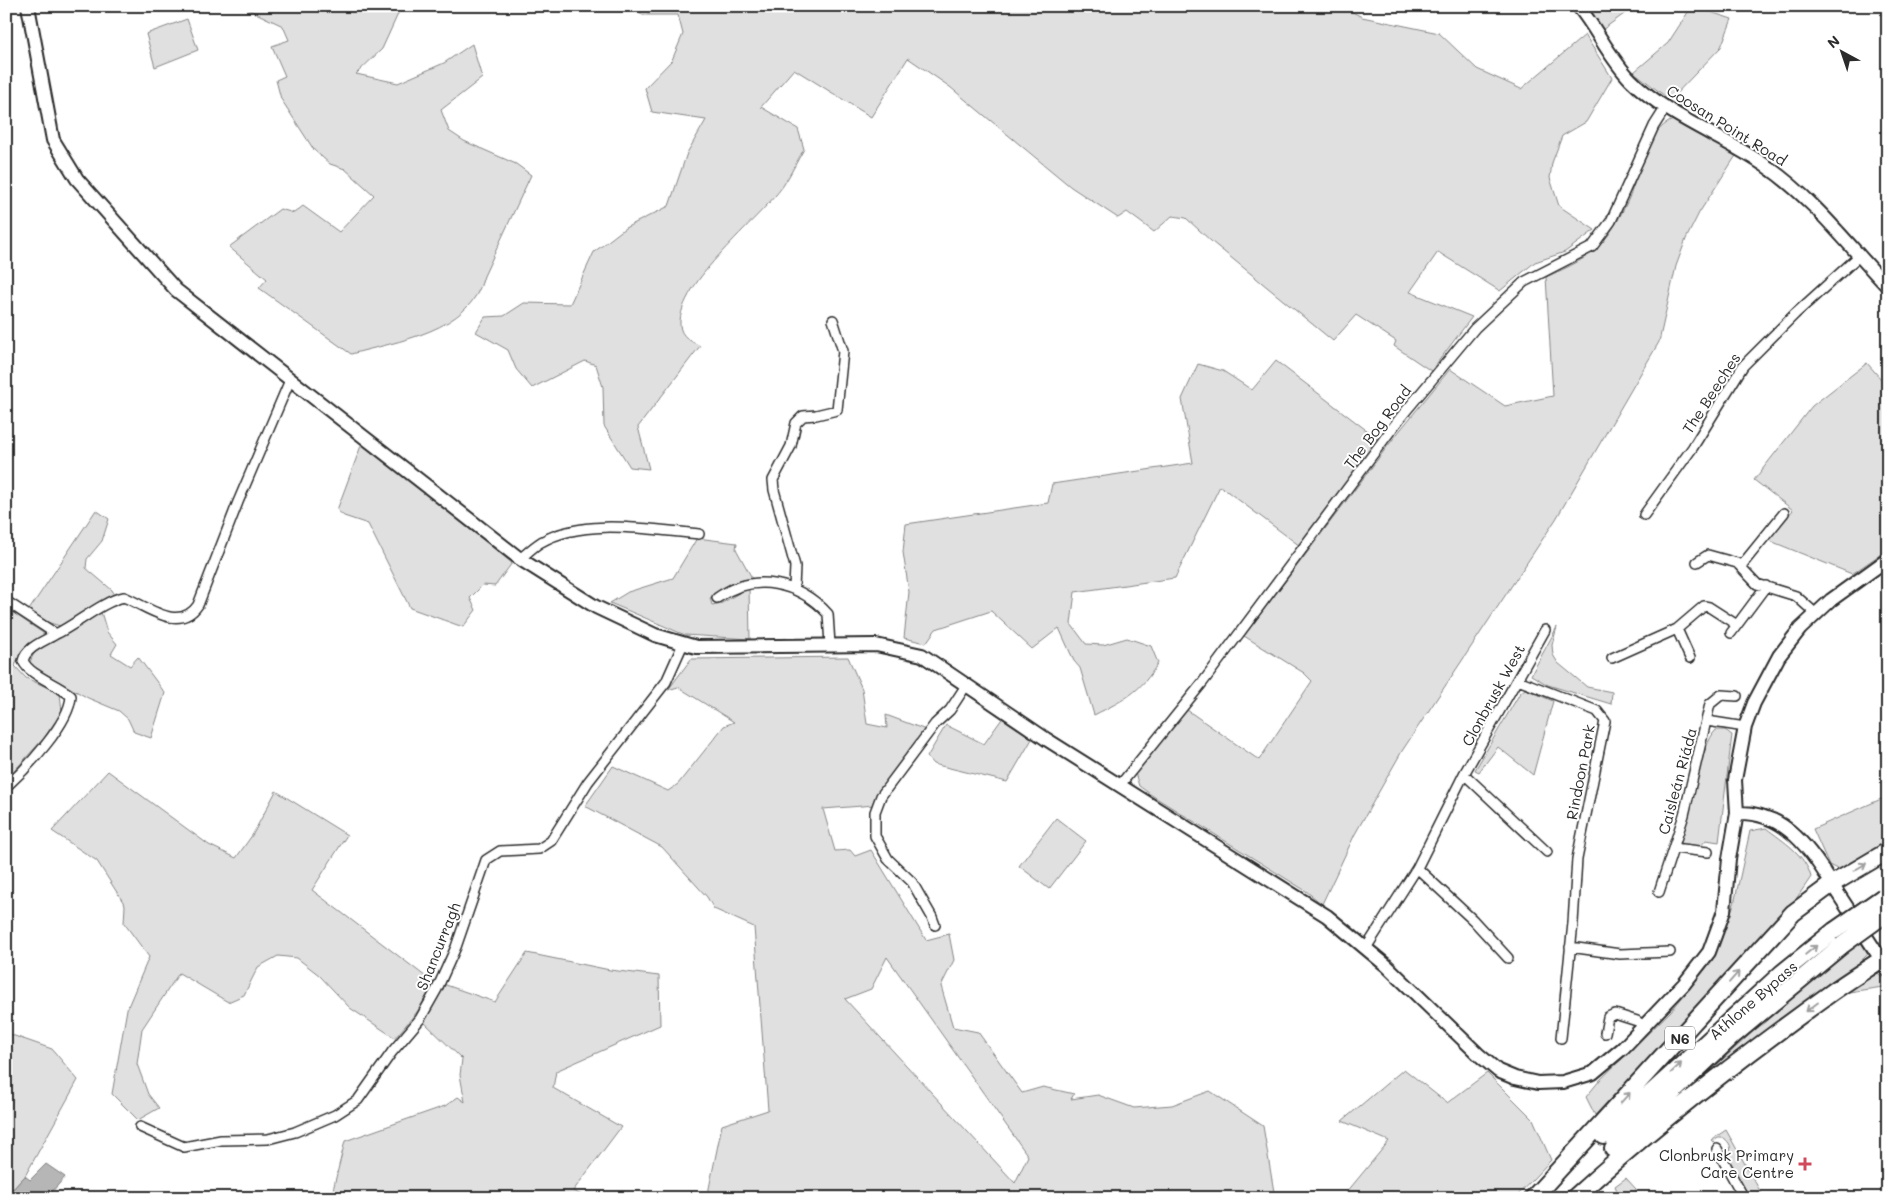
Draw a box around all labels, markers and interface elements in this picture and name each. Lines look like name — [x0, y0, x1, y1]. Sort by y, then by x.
north arrow — [1816, 28, 1866, 78]
text: N — [1823, 31, 1844, 52]
street label: Coosan Point Road — [1663, 80, 1791, 170]
street label: The Beeches — [1677, 349, 1745, 437]
street label: The Bog Road — [1339, 381, 1415, 473]
street label: Clonbrusk West — [1457, 641, 1529, 749]
street label: Rindoon Park — [1561, 722, 1599, 821]
street label: Caisleán Riáda — [1653, 725, 1701, 837]
one-way arrow — [1852, 862, 1867, 872]
street label: Shancurragh — [411, 899, 465, 993]
one-way arrow — [1804, 944, 1817, 955]
street label: Athlone Bypass — [1705, 956, 1801, 1044]
one-way arrow — [1728, 971, 1740, 984]
one-way arrow — [1805, 1002, 1819, 1012]
road number: N6 — [1665, 1026, 1695, 1050]
one-way arrow — [1669, 1062, 1682, 1074]
one-way arrow — [1619, 1091, 1631, 1104]
place label: Clonbrusk Primary Care Centre — [1659, 1145, 1794, 1182]
marker: Clonbrusk Primary Care Centre — [1798, 1157, 1812, 1171]

